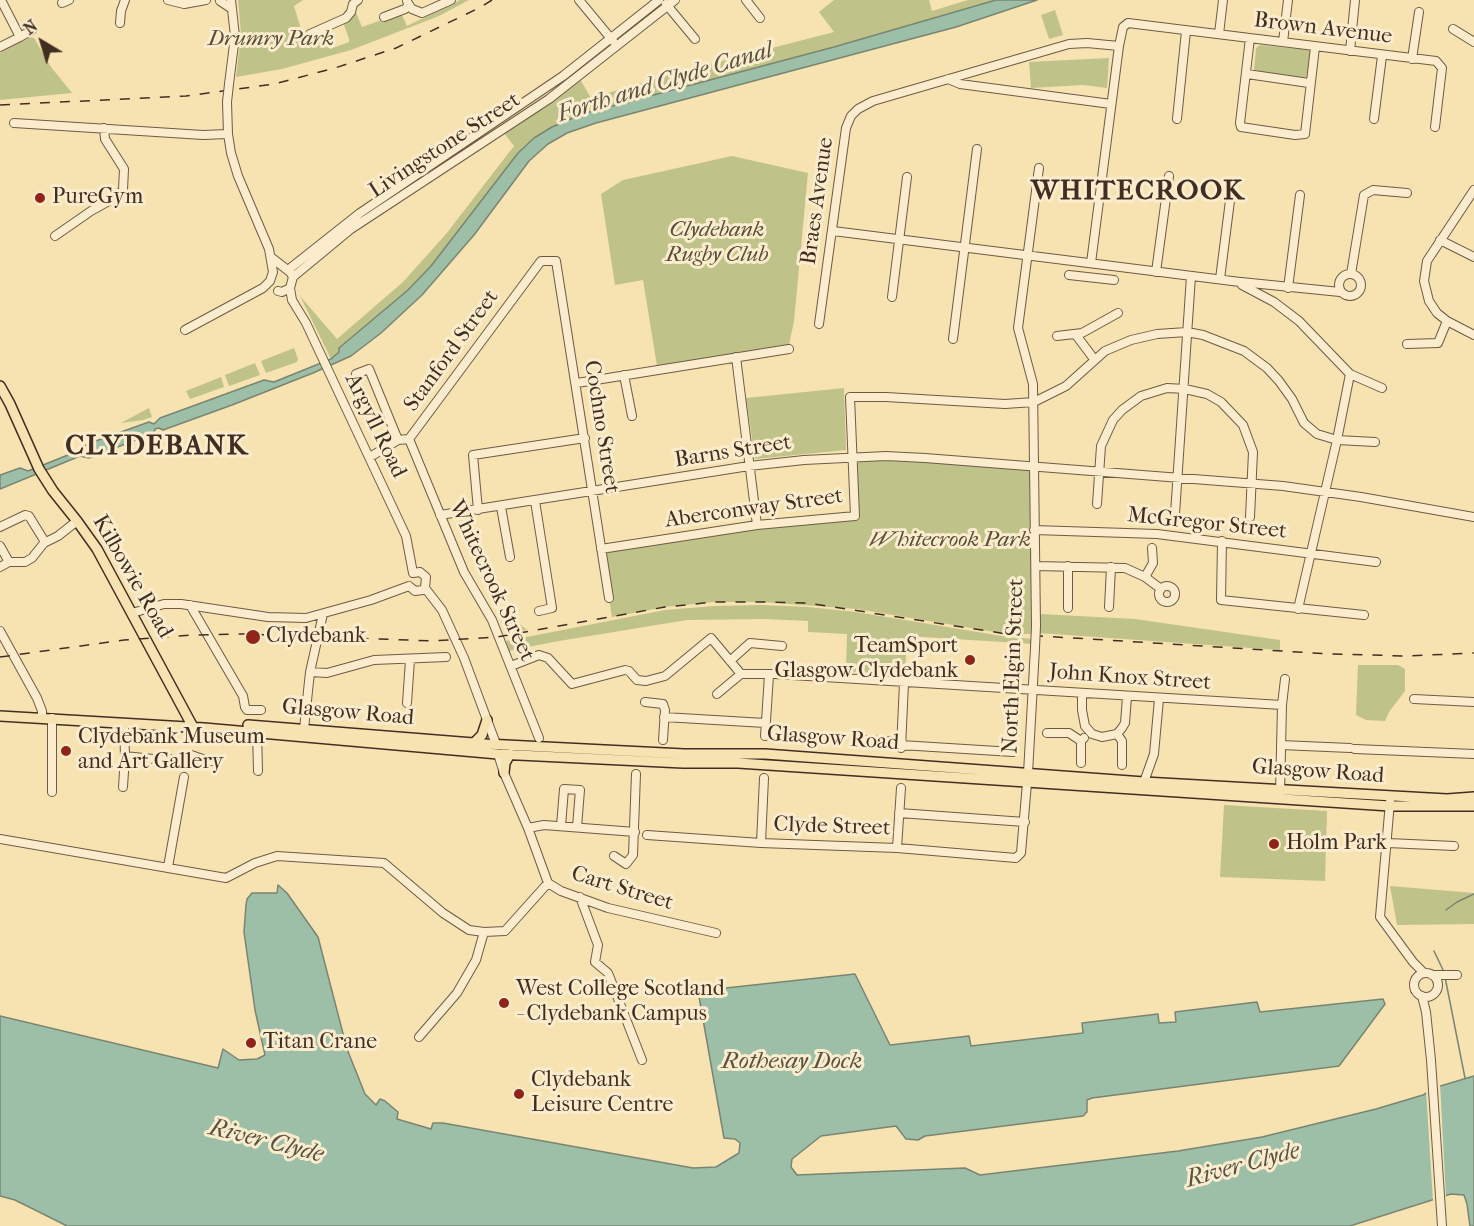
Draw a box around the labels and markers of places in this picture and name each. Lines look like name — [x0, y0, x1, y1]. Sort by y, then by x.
place label: PureGym — [52, 185, 143, 211]
marker: PureGym — [33, 191, 47, 205]
place label: Clydebank — [266, 624, 366, 650]
marker: Clydebank — [244, 628, 262, 646]
place label: TeamSport Glasgow Clydebank — [774, 634, 958, 686]
marker: TeamSport Glasgow Clydebank — [963, 653, 977, 667]
place label: Clydebank Museum and Art Gallery — [78, 725, 265, 776]
marker: Clydebank Museum and Art Gallery — [59, 744, 73, 758]
place label: Holm Park — [1286, 831, 1387, 857]
marker: Holm Park — [1267, 837, 1281, 851]
place label: West College Scotland - Clydebank Campus — [516, 977, 725, 1028]
marker: West College Scotland - Clydebank Campus — [497, 996, 511, 1010]
place label: Titan Crane — [263, 1030, 377, 1056]
marker: Titan Crane — [244, 1036, 258, 1050]
place label: Clydebank Leisure Centre — [531, 1068, 673, 1120]
marker: Clydebank Leisure Centre — [512, 1087, 526, 1101]

